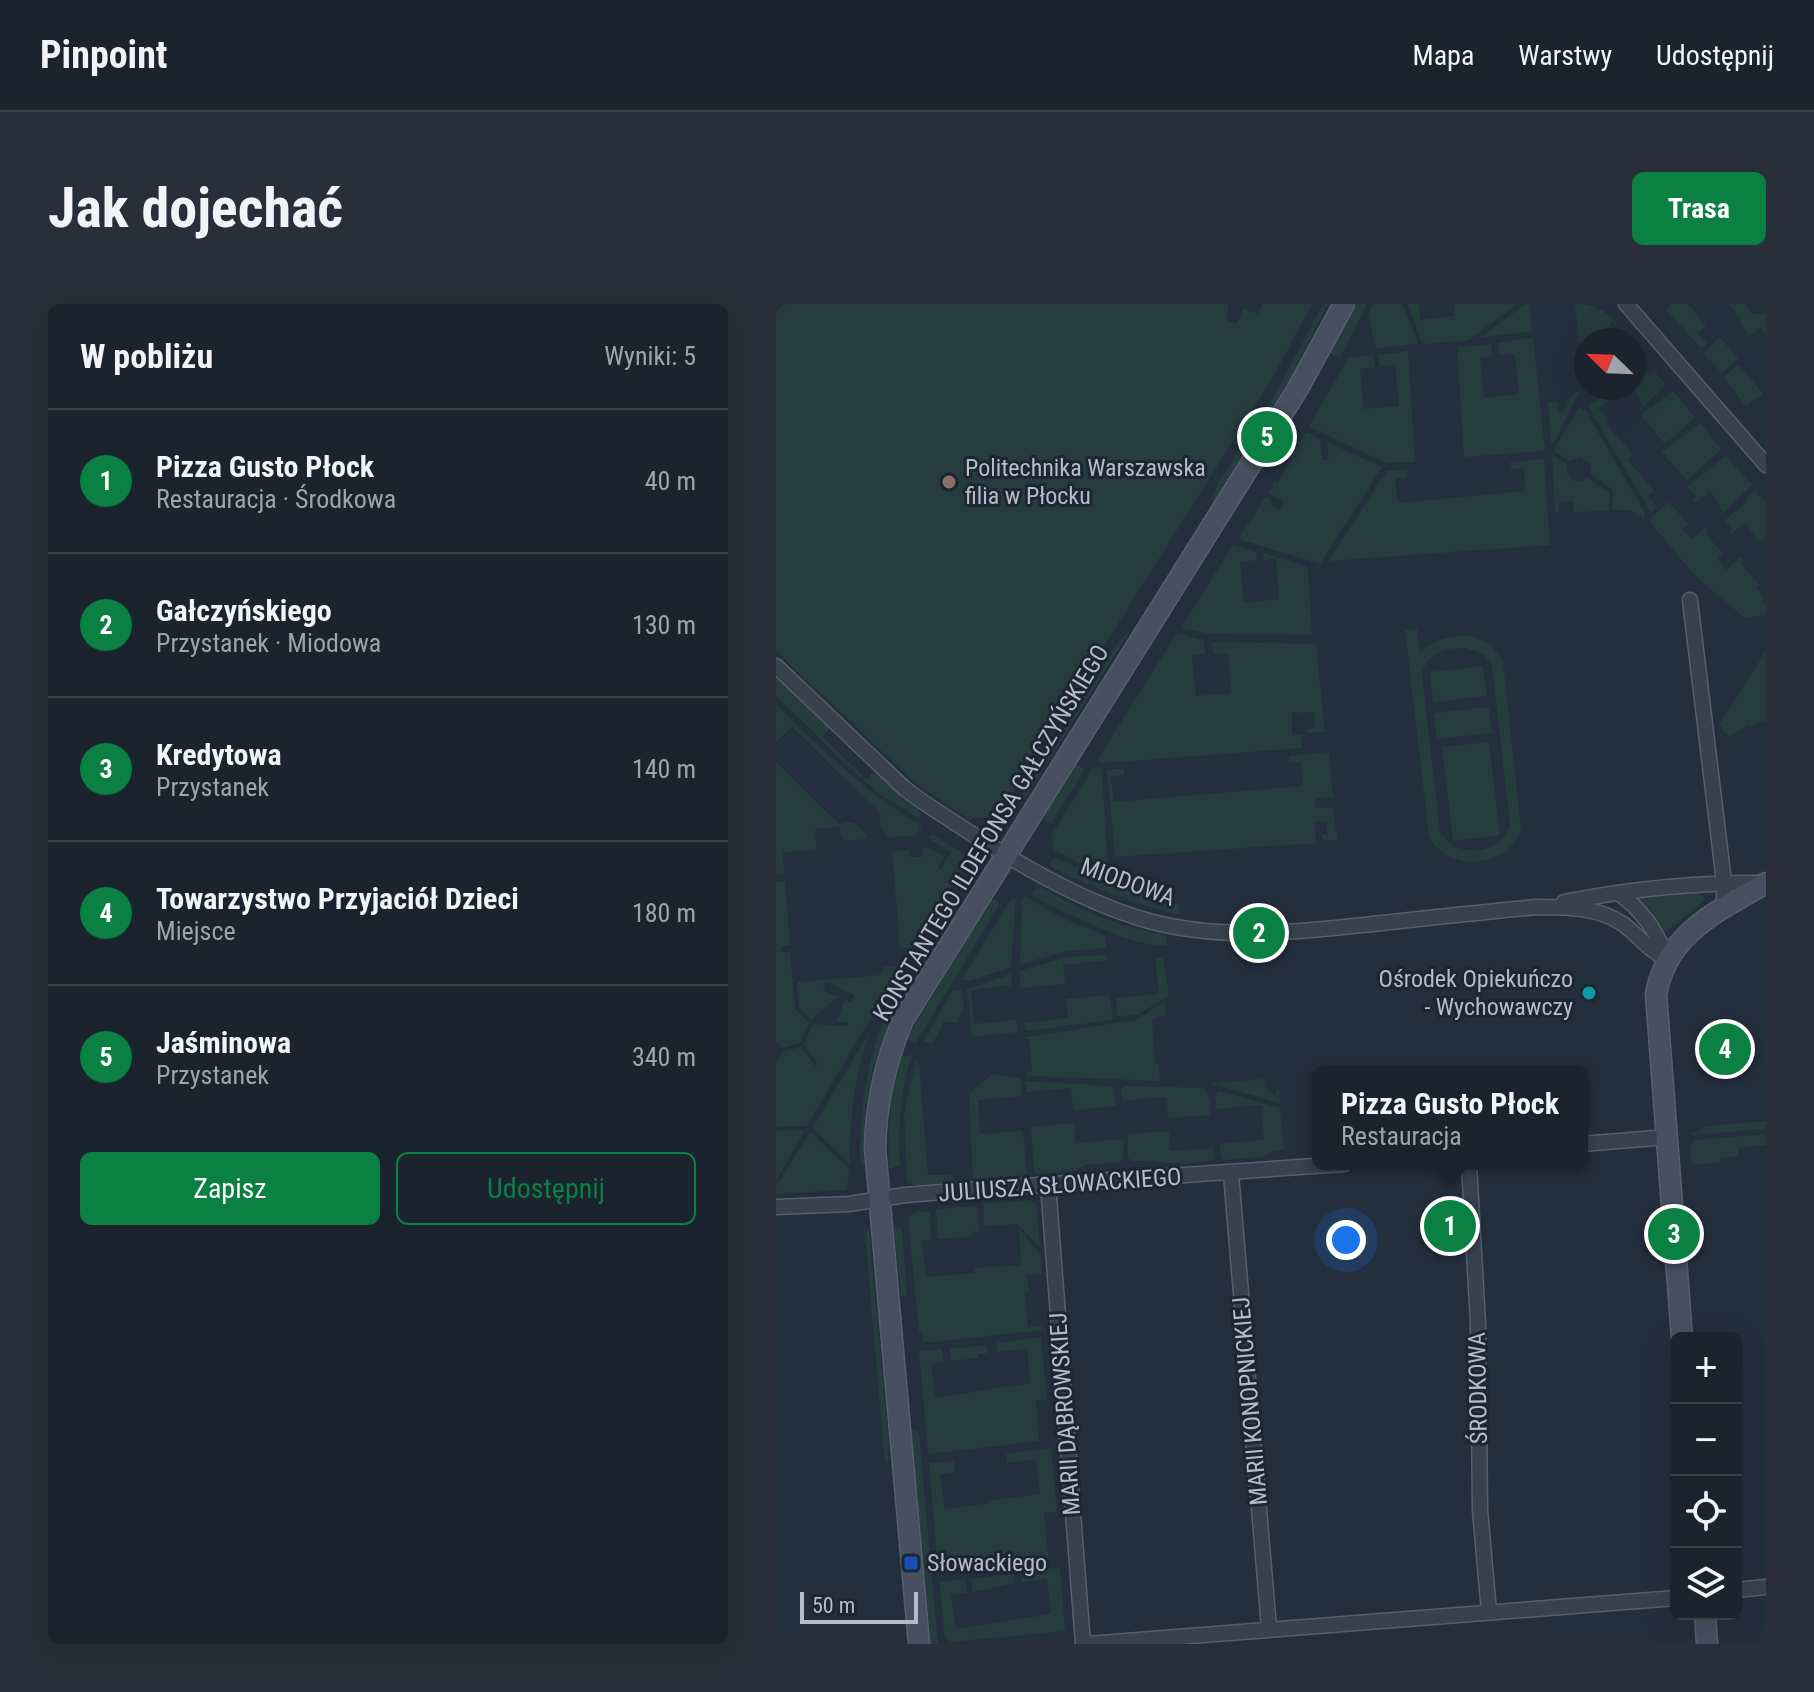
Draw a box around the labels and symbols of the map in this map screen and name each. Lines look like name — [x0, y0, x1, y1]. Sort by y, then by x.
north arrow — [1574, 328, 1646, 400]
pin: 5 — [1241, 407, 1293, 467]
place label: Politechnika Warszawska filia w Płocku — [965, 454, 1206, 510]
marker: Politechnika Warszawska filia w Płocku — [940, 473, 958, 491]
street label: KONSTANTEGO ILDEFONSA GAŁCZYŃSKIEGO — [867, 640, 1115, 1026]
street label: MIODOWA — [1077, 852, 1179, 912]
pin: 2 — [1233, 903, 1285, 963]
place label: Ośrodek Opiekuńczo - Wychowawczy — [1378, 965, 1573, 1021]
marker: Ośrodek Opiekuńczo - Wychowawczy — [1580, 984, 1598, 1002]
pin: 4 — [1699, 1019, 1751, 1079]
street label: JULIUSZA SŁOWACKIEGO — [938, 1163, 1182, 1207]
pin: 1 — [1424, 1196, 1476, 1256]
pin: 3 — [1648, 1204, 1700, 1264]
your location — [1326, 1220, 1366, 1260]
street label: MARII KONOPNICKIEJ — [1227, 1296, 1273, 1506]
street label: MARII DĄBROWSKIEJ — [1044, 1312, 1086, 1516]
street label: ŚRODKOWA — [1463, 1332, 1493, 1444]
place label: Słowackiego — [927, 1549, 1047, 1577]
marker: Słowackiego — [902, 1554, 920, 1572]
scale bar — [800, 1588, 918, 1624]

